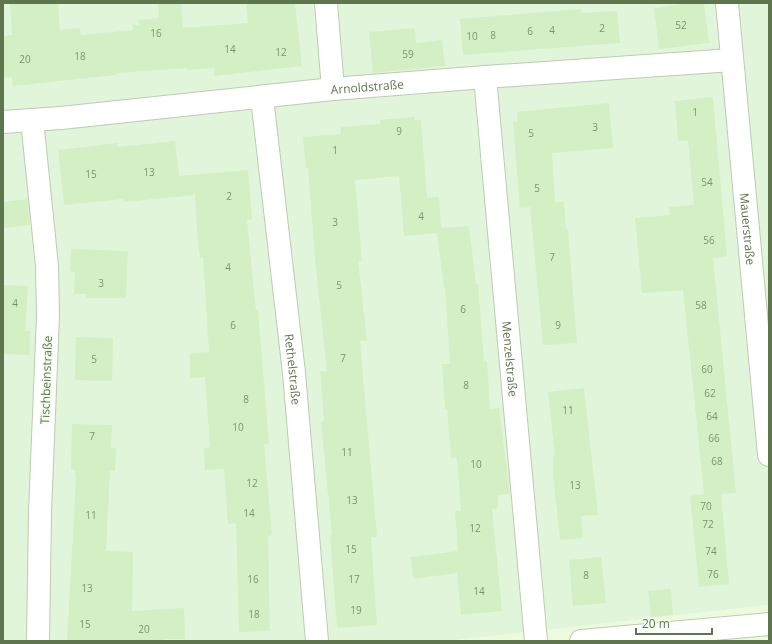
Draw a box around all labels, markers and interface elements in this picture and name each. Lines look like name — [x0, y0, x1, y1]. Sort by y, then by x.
house number: 52 — [675, 18, 687, 32]
house number: 2 — [599, 21, 605, 35]
house number: 4 — [549, 23, 555, 37]
house number: 6 — [527, 24, 533, 38]
house number: 16 — [150, 26, 162, 40]
house number: 8 — [490, 28, 496, 42]
house number: 10 — [466, 29, 478, 43]
house number: 14 — [224, 42, 236, 56]
house number: 12 — [275, 45, 287, 59]
house number: 59 — [402, 47, 414, 61]
house number: 18 — [74, 49, 86, 63]
house number: 20 — [19, 52, 31, 66]
street label: Arnoldstraße — [330, 75, 405, 98]
house number: 1 — [692, 105, 698, 119]
house number: 3 — [592, 120, 598, 134]
house number: 9 — [396, 124, 402, 138]
house number: 5 — [528, 126, 534, 140]
house number: 1 — [332, 143, 338, 157]
house number: 13 — [143, 165, 155, 179]
house number: 15 — [85, 167, 97, 181]
house number: 54 — [701, 175, 713, 189]
house number: 5 — [534, 181, 540, 195]
house number: 2 — [226, 189, 232, 203]
street label: Mauerstraße — [736, 192, 760, 266]
house number: 4 — [418, 209, 424, 223]
house number: 3 — [332, 215, 338, 229]
house number: 56 — [703, 233, 715, 247]
house number: 7 — [549, 250, 555, 264]
house number: 4 — [225, 260, 231, 274]
house number: 3 — [98, 276, 104, 290]
house number: 5 — [336, 278, 342, 292]
house number: 4 — [12, 296, 18, 310]
house number: 58 — [695, 298, 707, 312]
house number: 6 — [460, 302, 466, 316]
house number: 6 — [230, 318, 236, 332]
house number: 9 — [555, 318, 561, 332]
street label: Menzelstraße — [499, 320, 522, 398]
street label: Rethelstraße — [281, 333, 305, 406]
street label: Tischbeinstraße — [36, 335, 56, 425]
house number: 7 — [340, 351, 346, 365]
house number: 5 — [91, 352, 97, 366]
house number: 60 — [701, 362, 713, 376]
house number: 8 — [463, 378, 469, 392]
house number: 62 — [704, 386, 716, 400]
house number: 8 — [243, 392, 249, 406]
house number: 11 — [562, 403, 574, 417]
house number: 64 — [706, 409, 718, 423]
house number: 10 — [232, 420, 244, 434]
house number: 7 — [89, 429, 95, 443]
house number: 66 — [708, 431, 720, 445]
house number: 11 — [341, 445, 353, 459]
house number: 68 — [711, 454, 723, 468]
house number: 10 — [470, 457, 482, 471]
house number: 12 — [246, 476, 258, 490]
house number: 13 — [569, 478, 581, 492]
house number: 13 — [346, 493, 358, 507]
house number: 70 — [700, 499, 712, 513]
house number: 14 — [243, 506, 255, 520]
house number: 11 — [85, 508, 97, 522]
house number: 72 — [702, 517, 714, 531]
house number: 12 — [469, 521, 481, 535]
house number: 15 — [345, 542, 357, 556]
house number: 74 — [705, 544, 717, 558]
house number: 76 — [707, 567, 719, 581]
house number: 8 — [583, 568, 589, 582]
house number: 16 — [247, 572, 259, 586]
house number: 17 — [348, 572, 360, 586]
house number: 13 — [81, 581, 93, 595]
house number: 14 — [473, 584, 485, 598]
house number: 19 — [350, 603, 362, 617]
house number: 18 — [248, 607, 260, 621]
scale bar — [636, 610, 712, 636]
text: 20 m — [642, 615, 670, 632]
house number: 15 — [79, 617, 91, 631]
house number: 20 — [138, 622, 150, 636]

